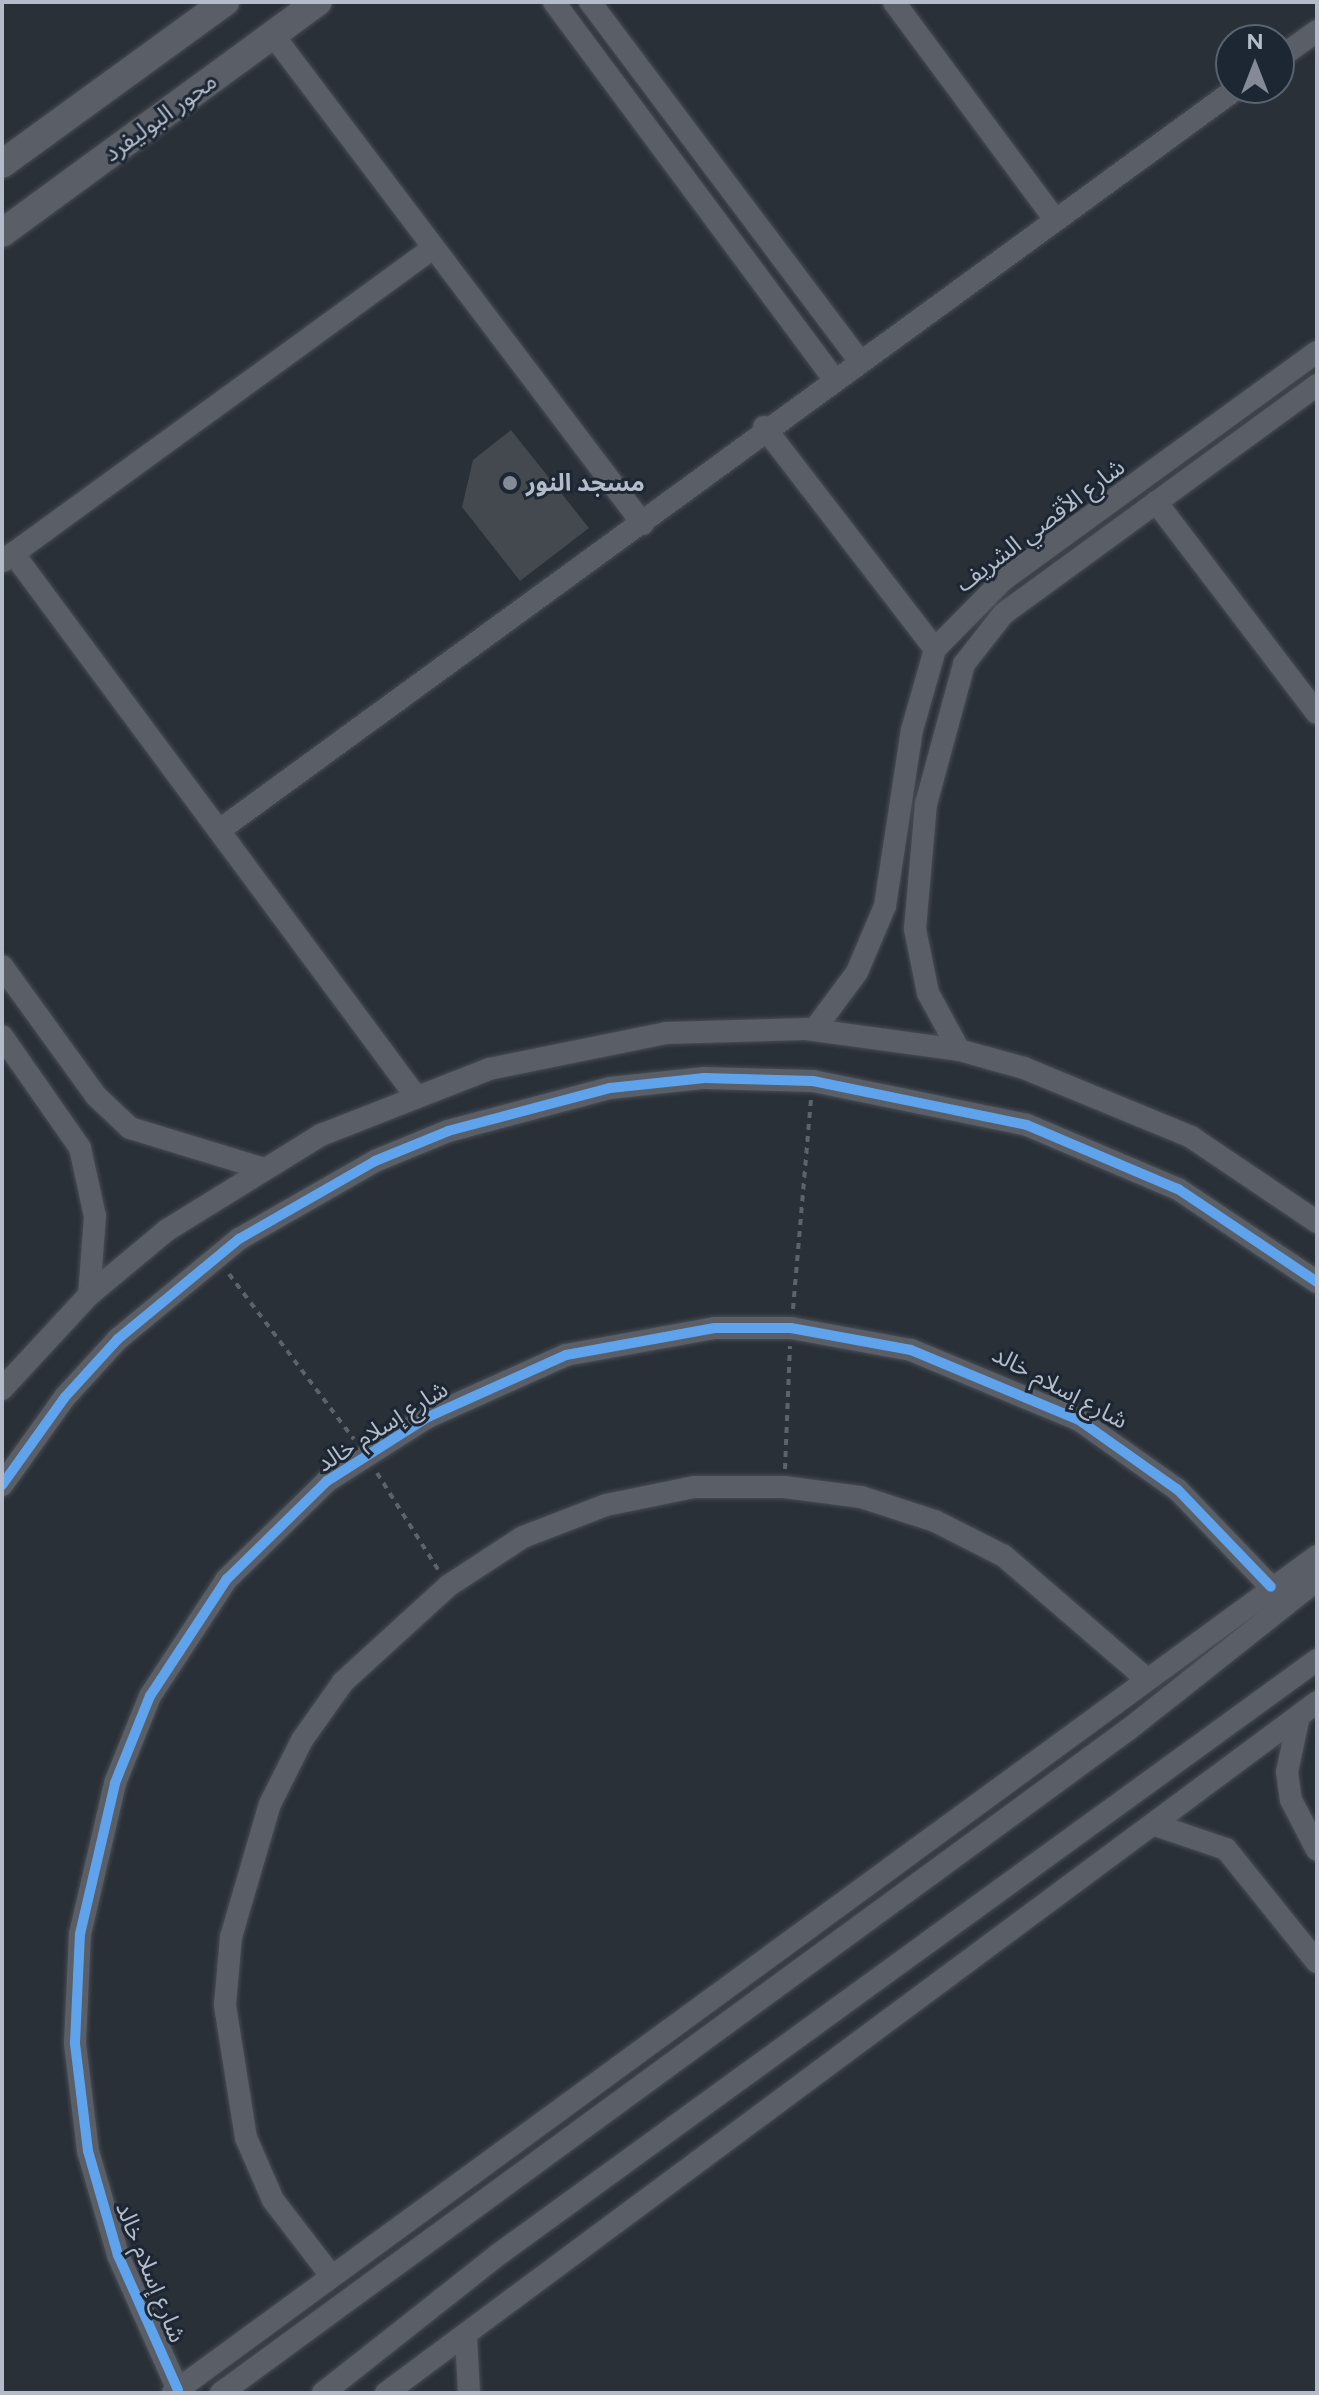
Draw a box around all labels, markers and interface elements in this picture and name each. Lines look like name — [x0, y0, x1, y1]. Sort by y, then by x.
north arrow — [1215, 24, 1295, 104]
text: N — [1246, 28, 1264, 55]
street label: محور البوليفرد — [98, 66, 222, 168]
street label: شارع الأقصي الشريف — [950, 452, 1130, 598]
place label: مسجد النور — [526, 469, 645, 497]
marker: مسجد النور — [501, 474, 519, 492]
street label: شارع إسلام خالد — [987, 1339, 1133, 1435]
street label: شارع إسلام خالد — [311, 1374, 453, 1478]
street label: شارع إسلام خالد — [110, 2197, 192, 2347]

